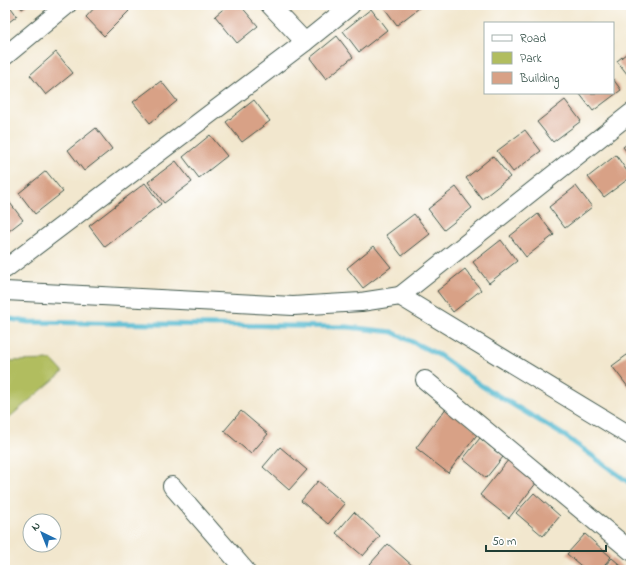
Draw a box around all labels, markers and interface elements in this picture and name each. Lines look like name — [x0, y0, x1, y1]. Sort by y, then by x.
legend — [484, 22, 614, 94]
text: Road — [520, 30, 546, 48]
text: Park — [520, 50, 542, 68]
text: Building — [519, 70, 559, 89]
north arrow — [22, 513, 62, 553]
text: N — [28, 518, 44, 535]
scale bar — [486, 527, 606, 553]
text: 50 m — [492, 533, 516, 551]

